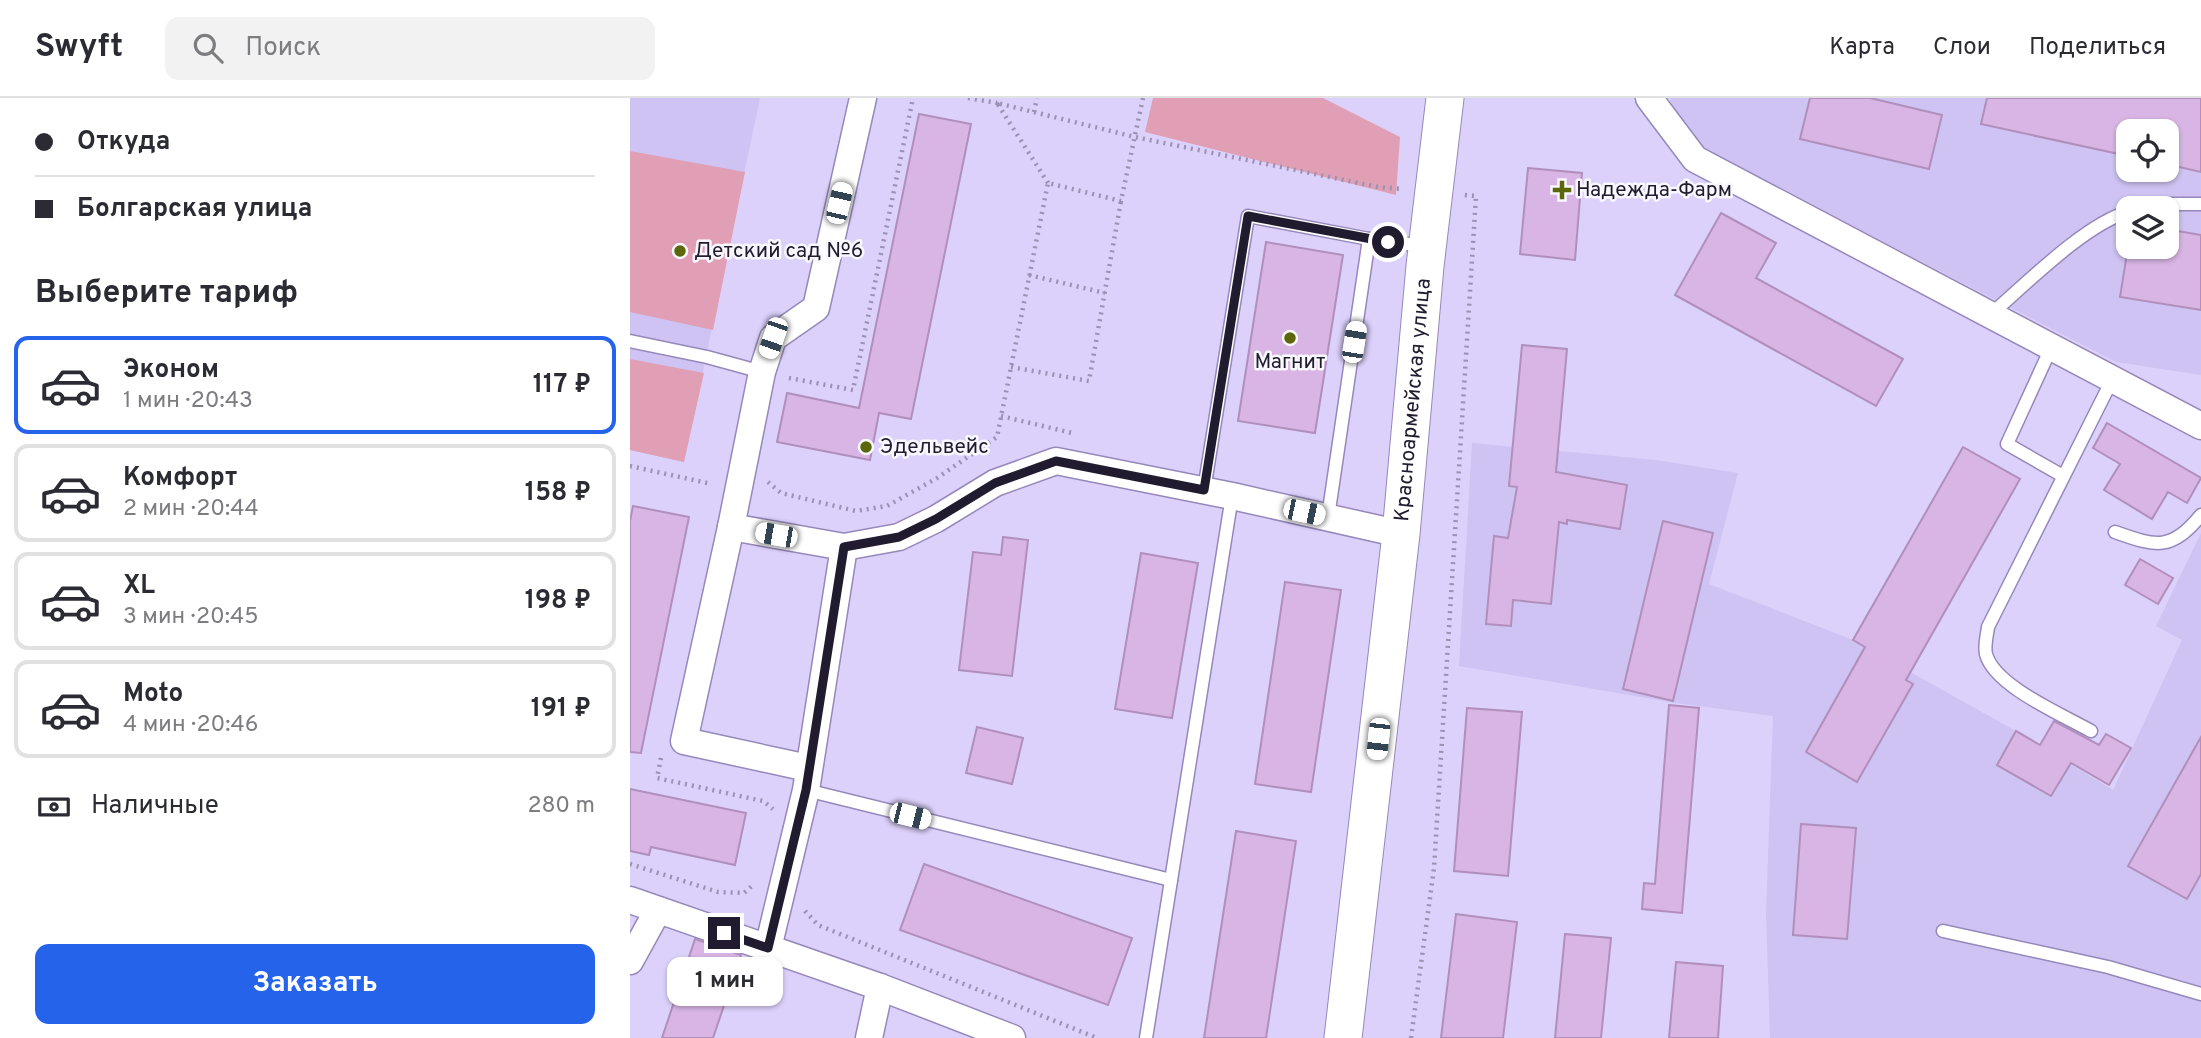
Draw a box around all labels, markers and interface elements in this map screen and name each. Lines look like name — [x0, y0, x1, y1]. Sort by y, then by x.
search box — [165, 17, 655, 80]
text: Swyft — [35, 27, 123, 69]
icon: search — [189, 29, 227, 67]
text: Поиск — [245, 32, 321, 65]
text: Карта — [1829, 33, 1895, 63]
text: Слои — [1933, 33, 1991, 63]
text: Поделиться — [2029, 33, 2166, 63]
map controls — [2116, 119, 2179, 259]
button: locate — [2116, 119, 2179, 182]
text: Откуда — [77, 126, 170, 159]
place label: Надежда-Фарм — [1576, 177, 1732, 204]
car — [825, 180, 854, 226]
marker: Надежда-Фарм — [1554, 182, 1570, 198]
text: Болгарская улица — [77, 193, 312, 226]
button: layers — [2116, 196, 2179, 259]
route start — [1372, 226, 1404, 258]
place label: Детский сад №6 — [694, 238, 863, 265]
marker: Детский сад №6 — [672, 243, 688, 259]
text: Выберите тариф — [35, 274, 298, 314]
street label: Красноармейская улица — [1389, 277, 1437, 523]
car — [757, 315, 790, 361]
car — [1341, 320, 1368, 364]
marker: Магнит — [1282, 330, 1298, 346]
place label: Магнит — [1254, 349, 1326, 376]
icon: car — [39, 354, 102, 417]
text: Эконом — [123, 354, 219, 387]
text: 117 ₽ — [533, 369, 591, 402]
text: 1 мин · 20:43 — [123, 387, 253, 416]
place label: Эдельвейс — [880, 434, 989, 461]
marker: Эдельвейс — [858, 439, 874, 455]
icon: car — [39, 462, 102, 525]
text: Комфорт — [123, 462, 237, 495]
text: 158 ₽ — [525, 477, 591, 510]
text: 2 мин · 20:44 — [123, 495, 259, 524]
car — [1282, 497, 1327, 527]
car — [754, 521, 799, 549]
icon: car — [39, 570, 102, 633]
text: XL — [123, 570, 155, 603]
text: 198 ₽ — [525, 585, 591, 618]
text: 3 мин · 20:45 — [123, 603, 259, 632]
icon: car — [39, 678, 102, 741]
text: Moto — [123, 678, 183, 711]
text: 191 ₽ — [531, 693, 591, 726]
text: 4 мин · 20:46 — [123, 711, 258, 740]
car — [1366, 717, 1391, 761]
icon: cash — [35, 788, 73, 826]
text: Наличные — [91, 790, 219, 823]
text: 280 m — [527, 792, 595, 821]
car — [888, 801, 933, 831]
route end — [708, 917, 740, 949]
button: Заказать — [35, 944, 595, 1024]
callout: 1 мин — [666, 958, 782, 1006]
text: 1 мин — [695, 967, 755, 996]

